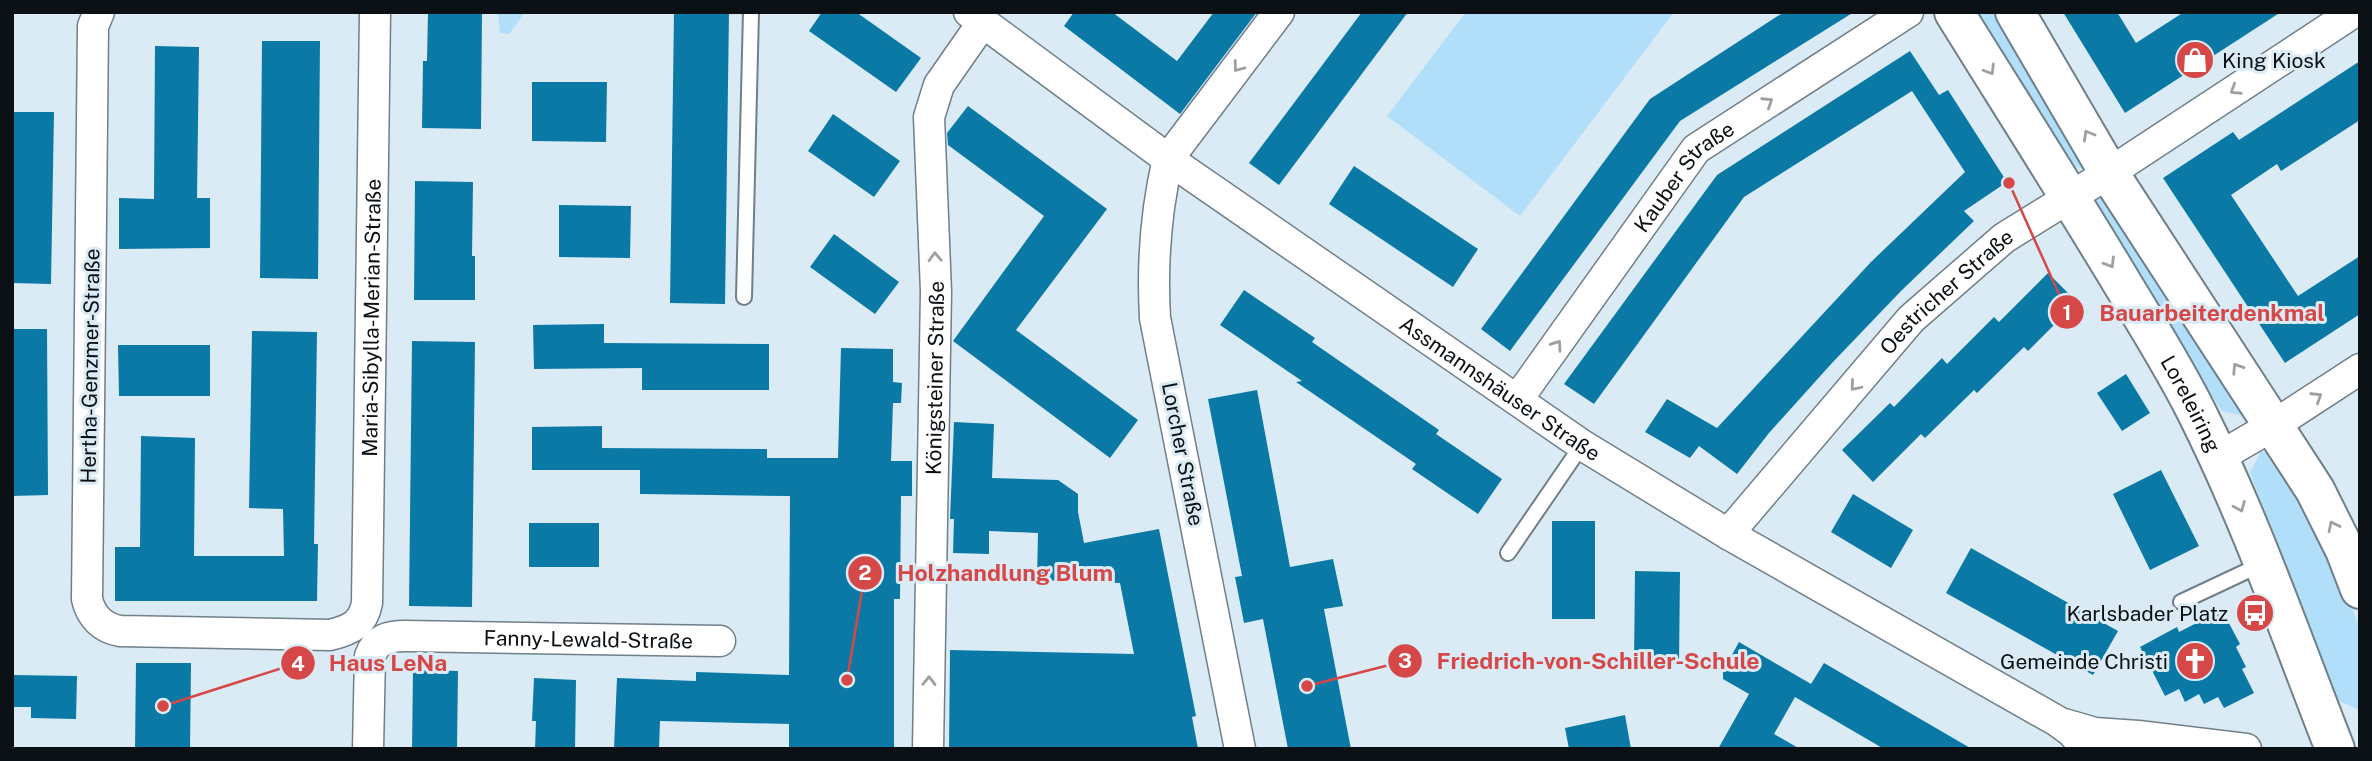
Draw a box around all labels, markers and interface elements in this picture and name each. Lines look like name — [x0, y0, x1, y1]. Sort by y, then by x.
shop icon: King Kiosk — [2174, 39, 2216, 81]
place label: King Kiosk — [2222, 48, 2326, 73]
one-way arrow — [1234, 59, 1247, 71]
one-way arrow — [1982, 62, 1995, 75]
one-way arrow — [2230, 82, 2243, 94]
one-way arrow — [1760, 98, 1773, 111]
street label: Kauber Straße — [1628, 115, 1738, 237]
one-way arrow — [2083, 130, 2096, 143]
street label: Maria-Sibylla-Merian-Straße — [356, 179, 385, 457]
street label: Oestricher Straße — [1874, 223, 2017, 359]
street label: Hertha-Genzmer-Straße — [75, 248, 105, 484]
one-way arrow — [927, 251, 942, 262]
one-way arrow — [2102, 256, 2115, 269]
street label: Königsteiner Straße — [920, 281, 949, 475]
callout: Bauarbeiterdenkmal — [2050, 290, 2339, 334]
text: Bauarbeiterdenkmal — [2099, 299, 2325, 326]
text: 1 — [2063, 300, 2072, 325]
street label: Assmannshäuser Straße — [1395, 311, 1605, 466]
one-way arrow — [1549, 340, 1561, 353]
street label: Loreleiring — [2156, 351, 2226, 456]
one-way arrow — [2233, 363, 2245, 376]
one-way arrow — [1851, 378, 1863, 391]
street label: Lorcher Straße — [1157, 380, 1209, 528]
one-way arrow — [2309, 392, 2322, 405]
one-way arrow — [2232, 500, 2246, 512]
one-way arrow — [2327, 521, 2341, 533]
callout: Holzhandlung Blum — [848, 551, 1127, 595]
text: Holzhandlung Blum — [897, 559, 1113, 586]
text: 2 — [858, 560, 872, 585]
bus stop icon: Karlsbader Platz — [2234, 592, 2276, 634]
place label: Karlsbader Platz — [2067, 601, 2228, 626]
street label: Fanny-Lewald-Straße — [483, 625, 693, 653]
callout: Friedrich-von-Schiller-Schule — [1388, 639, 1774, 683]
church icon: Gemeinde Christi — [2174, 640, 2216, 682]
callout: Haus LeNa — [280, 641, 462, 685]
text: Friedrich-von-Schiller-Schule — [1436, 647, 1760, 674]
text: 3 — [1398, 648, 1412, 673]
text: Haus LeNa — [329, 649, 447, 676]
place label: Gemeinde Christi — [2000, 649, 2168, 674]
text: 4 — [291, 651, 305, 676]
one-way arrow — [921, 675, 937, 685]

